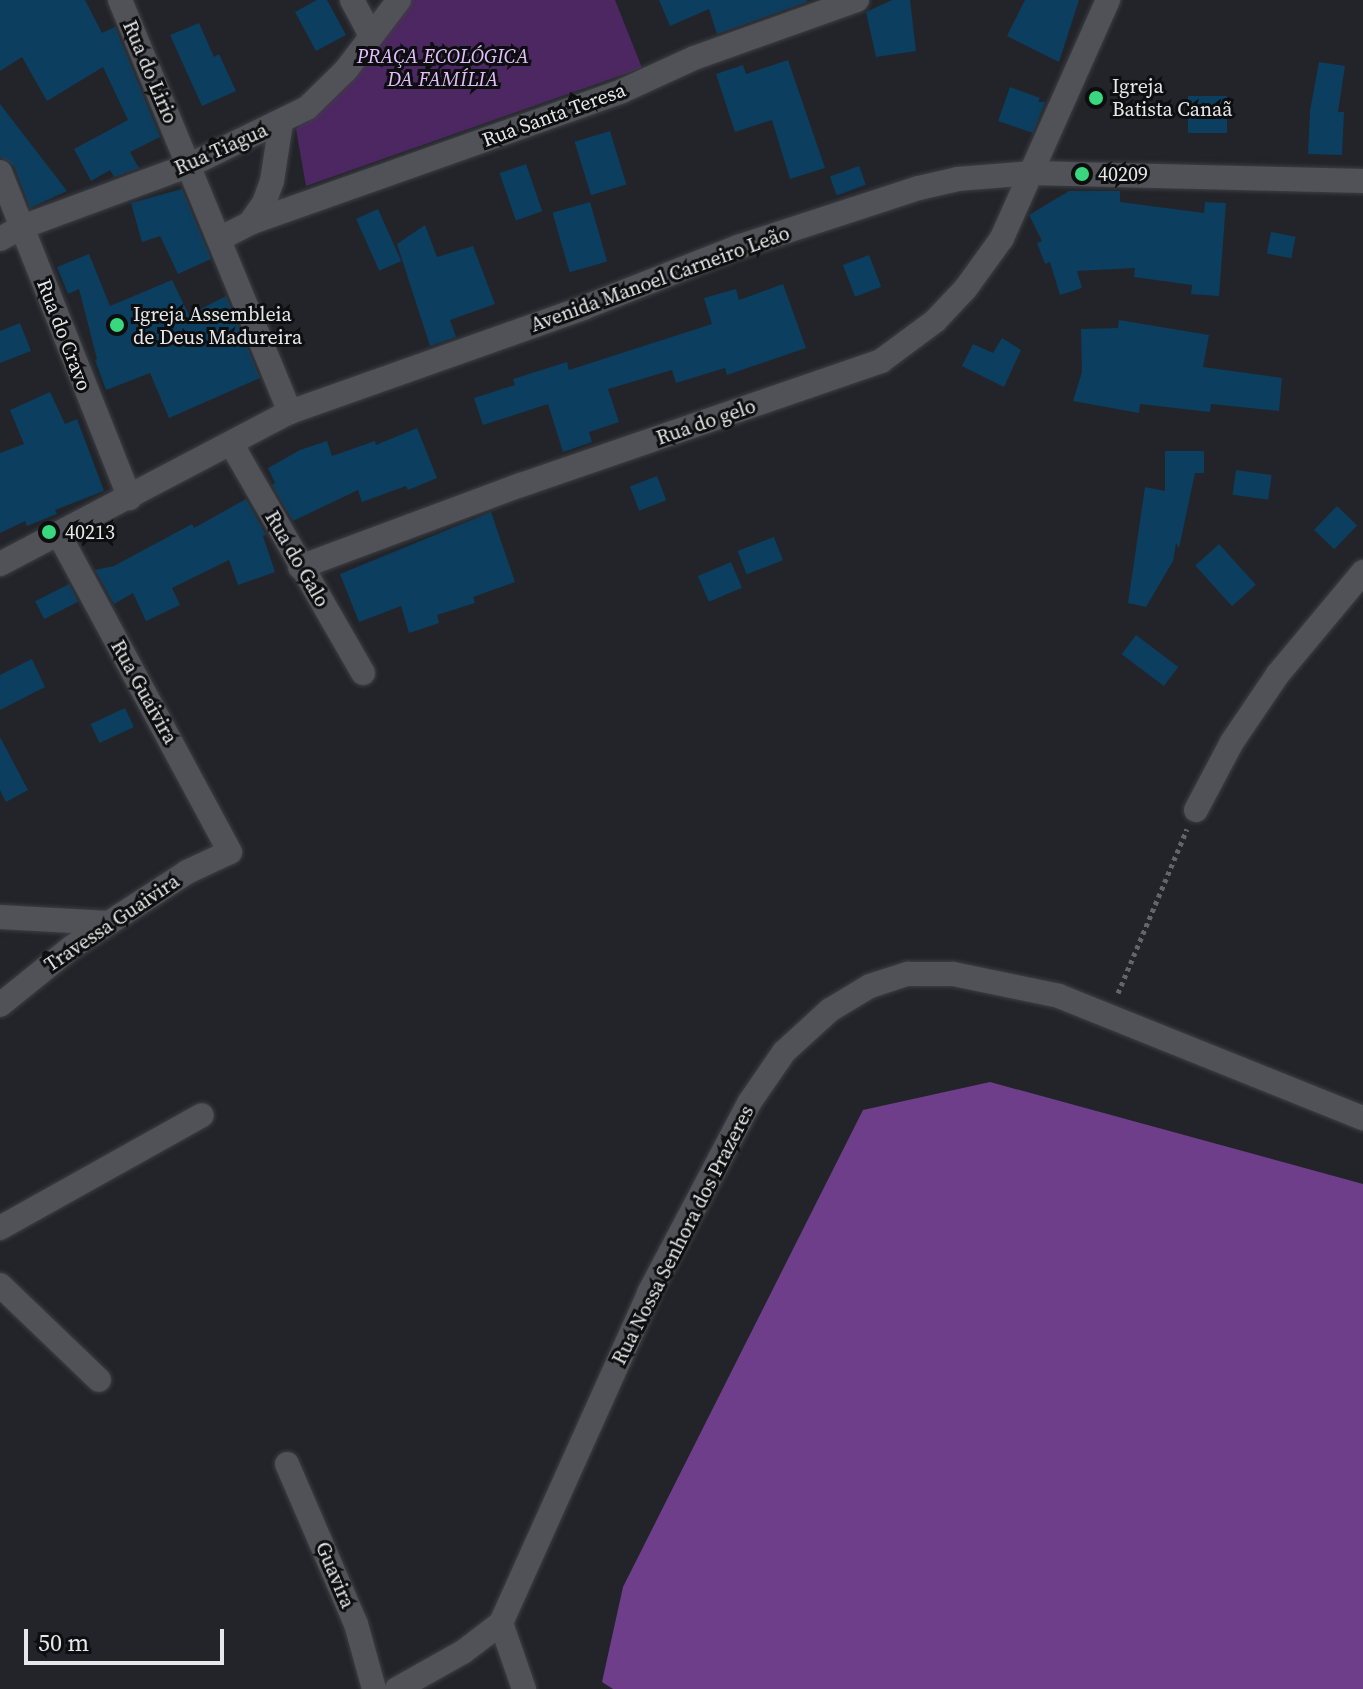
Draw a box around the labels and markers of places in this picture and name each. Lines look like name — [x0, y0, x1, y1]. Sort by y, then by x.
place label: Igreja Batista Canaã — [1112, 74, 1232, 121]
marker: Igreja Batista Canaã — [1087, 89, 1105, 107]
place label: 40209 — [1098, 162, 1148, 186]
marker: 40209 — [1073, 165, 1091, 183]
place label: Igreja Assembleia de Deus Madureira — [133, 302, 302, 349]
marker: Igreja Assembleia de Deus Madureira — [108, 316, 126, 334]
place label: 40213 — [65, 520, 115, 544]
marker: 40213 — [40, 523, 58, 541]

